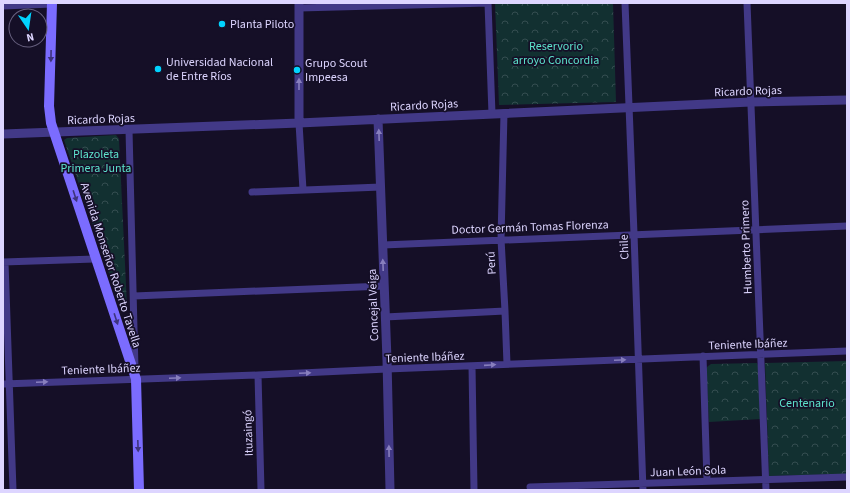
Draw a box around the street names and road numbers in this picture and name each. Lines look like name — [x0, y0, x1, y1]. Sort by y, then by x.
street label: Ricardo Rojas — [714, 82, 782, 101]
street label: Ricardo Rojas — [390, 95, 458, 116]
street label: Ricardo Rojas — [67, 110, 135, 129]
street label: Avenida Monseñor Roberto Tavella — [76, 180, 145, 350]
street label: Humberto Primero — [736, 200, 757, 294]
street label: Doctor Germán Tomas Florenza — [451, 216, 609, 239]
street label: Chile — [616, 234, 633, 260]
street label: Perú — [482, 251, 501, 275]
street label: Concejal Veiga — [364, 269, 383, 341]
street label: Teniente Ibáñez — [708, 335, 788, 354]
street label: Teniente Ibáñez — [385, 348, 465, 367]
street label: Teniente Ibáñez — [61, 360, 141, 379]
street label: Ituzaingó — [239, 409, 258, 457]
street label: Juan León Sola — [650, 462, 727, 481]

